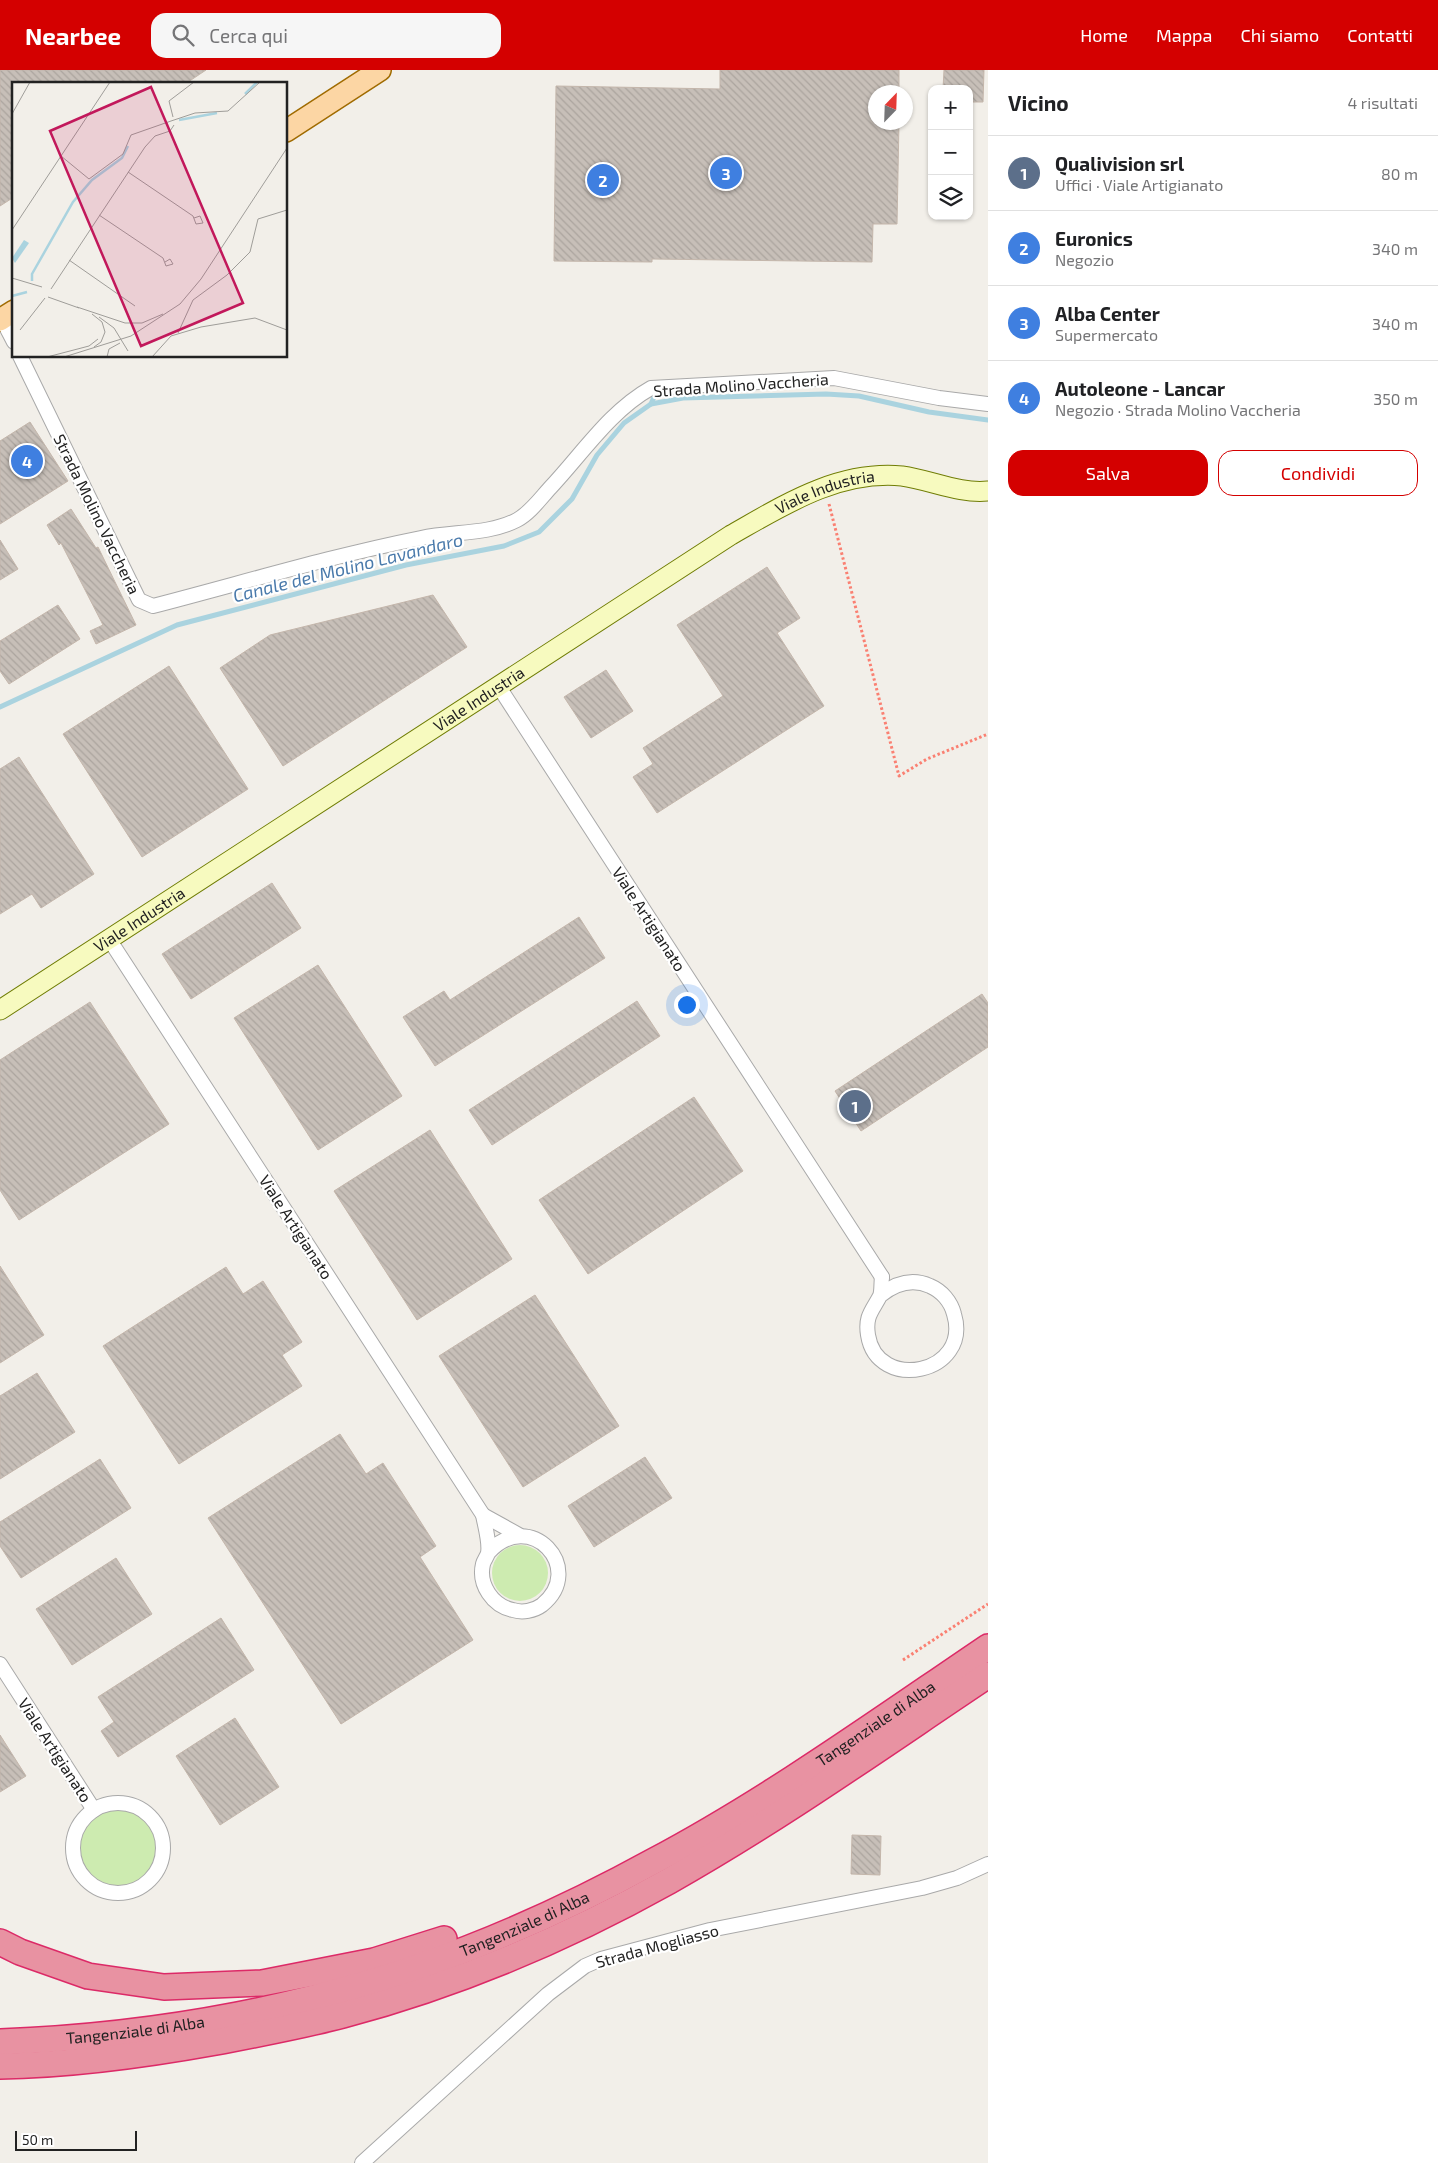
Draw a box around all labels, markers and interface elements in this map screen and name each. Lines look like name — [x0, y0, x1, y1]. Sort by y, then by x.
search box — [151, 13, 501, 58]
text: Nearbee — [25, 21, 121, 50]
icon: search — [169, 21, 197, 49]
text: Cerca qui — [209, 24, 288, 47]
text: Home — [1080, 24, 1128, 46]
text: Mappa — [1156, 24, 1212, 46]
text: Chi siamo — [1240, 24, 1319, 46]
text: Contatti — [1347, 24, 1413, 46]
inset map — [12, 82, 288, 358]
north arrow — [868, 85, 913, 130]
map controls — [928, 85, 973, 220]
button: + — [928, 85, 973, 130]
text: Vicino — [1008, 90, 1069, 115]
text: 4 risultati — [1347, 93, 1418, 112]
button: − — [928, 130, 973, 175]
text: Qualivision srl — [1055, 152, 1184, 175]
pin: 3 — [710, 154, 742, 192]
pin: 2 — [587, 161, 619, 199]
text: 1 — [1021, 164, 1027, 183]
text: 80 m — [1381, 164, 1418, 183]
button: layers — [928, 175, 973, 220]
text: Uffici · Viale Artigianato — [1055, 175, 1223, 194]
text: Euronics — [1055, 227, 1133, 250]
text: 2 — [1019, 239, 1029, 258]
text: 340 m — [1372, 239, 1418, 258]
text: Negozio — [1055, 250, 1114, 269]
text: Alba Center — [1055, 302, 1160, 325]
text: 3 — [1019, 314, 1029, 333]
text: 340 m — [1372, 314, 1418, 333]
text: Supermercato — [1055, 325, 1158, 344]
street label: Strada Molino Vaccheria — [653, 369, 829, 400]
text: Autoleone - Lancar — [1055, 377, 1225, 400]
text: 4 — [1019, 389, 1029, 408]
text: 350 m — [1373, 389, 1418, 408]
text: Negozio · Strada Molino Vaccheria — [1055, 400, 1301, 419]
street label: Strada Molino Vaccheria — [50, 431, 145, 597]
pin: 4 — [11, 442, 43, 480]
button: Salva — [1008, 450, 1208, 496]
button: Condividi — [1218, 450, 1418, 496]
street label: Viale Industria — [772, 466, 875, 517]
water label: Canale del Molino Lavandaro — [230, 528, 465, 606]
street label: Viale Industria — [429, 662, 528, 735]
street label: Viale Artigianato — [609, 863, 690, 974]
street label: Viale Industria — [90, 883, 188, 956]
your location — [674, 992, 700, 1018]
pin: 1 — [839, 1087, 871, 1125]
street label: Viale Artigianato — [256, 1171, 337, 1282]
street label: Tangenziale di Alba — [812, 1676, 938, 1770]
street label: Viale Artigianato — [15, 1694, 96, 1805]
street label: Tangenziale di Alba — [457, 1886, 592, 1960]
street label: Strada Mogliasso — [593, 1920, 720, 1971]
street label: Tangenziale di Alba — [65, 2011, 206, 2047]
scale bar — [15, 2128, 138, 2151]
text: 50 m — [22, 2131, 53, 2148]

